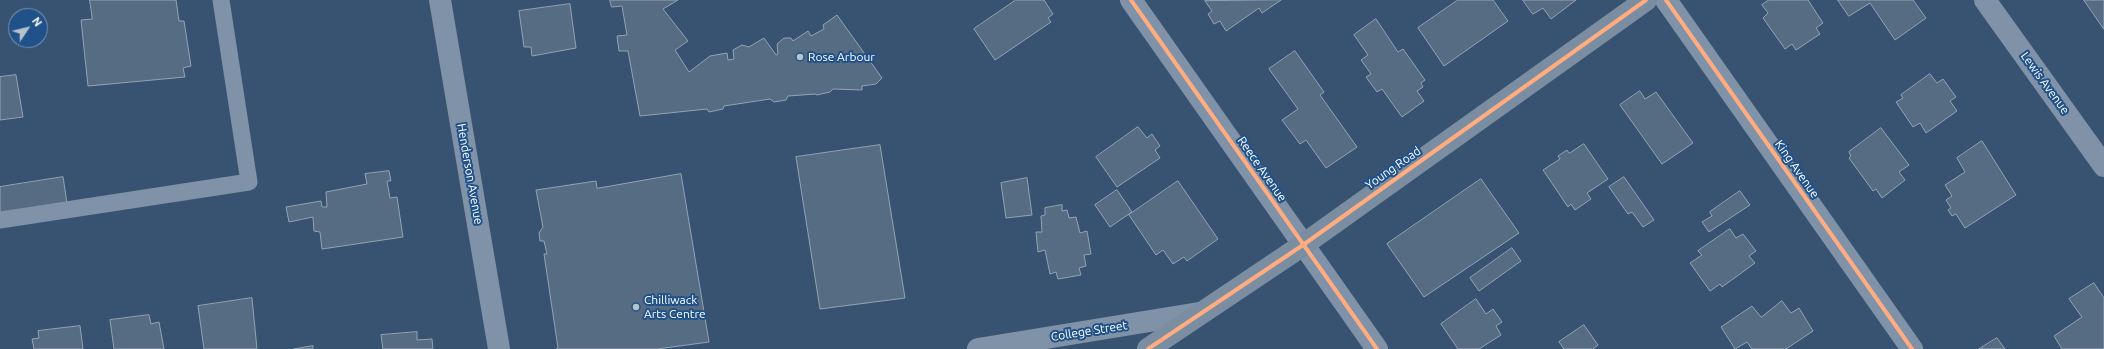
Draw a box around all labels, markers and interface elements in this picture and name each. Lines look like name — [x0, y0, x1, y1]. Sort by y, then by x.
north arrow — [8, 8, 48, 48]
text: N — [30, 15, 44, 28]
street label: Lewis Avenue — [2018, 49, 2072, 117]
place label: Rose Arbour — [808, 50, 875, 64]
marker: Rose Arbour — [795, 52, 805, 62]
street label: Henderson Avenue — [454, 122, 486, 226]
street label: Reece Avenue — [1234, 134, 1290, 204]
street label: King Avenue — [1772, 137, 1822, 201]
street label: Young Road — [1362, 144, 1424, 192]
place label: Chilliwack Arts Centre — [644, 293, 706, 321]
marker: Chilliwack Arts Centre — [631, 302, 641, 312]
street label: College Street — [1050, 318, 1128, 344]

